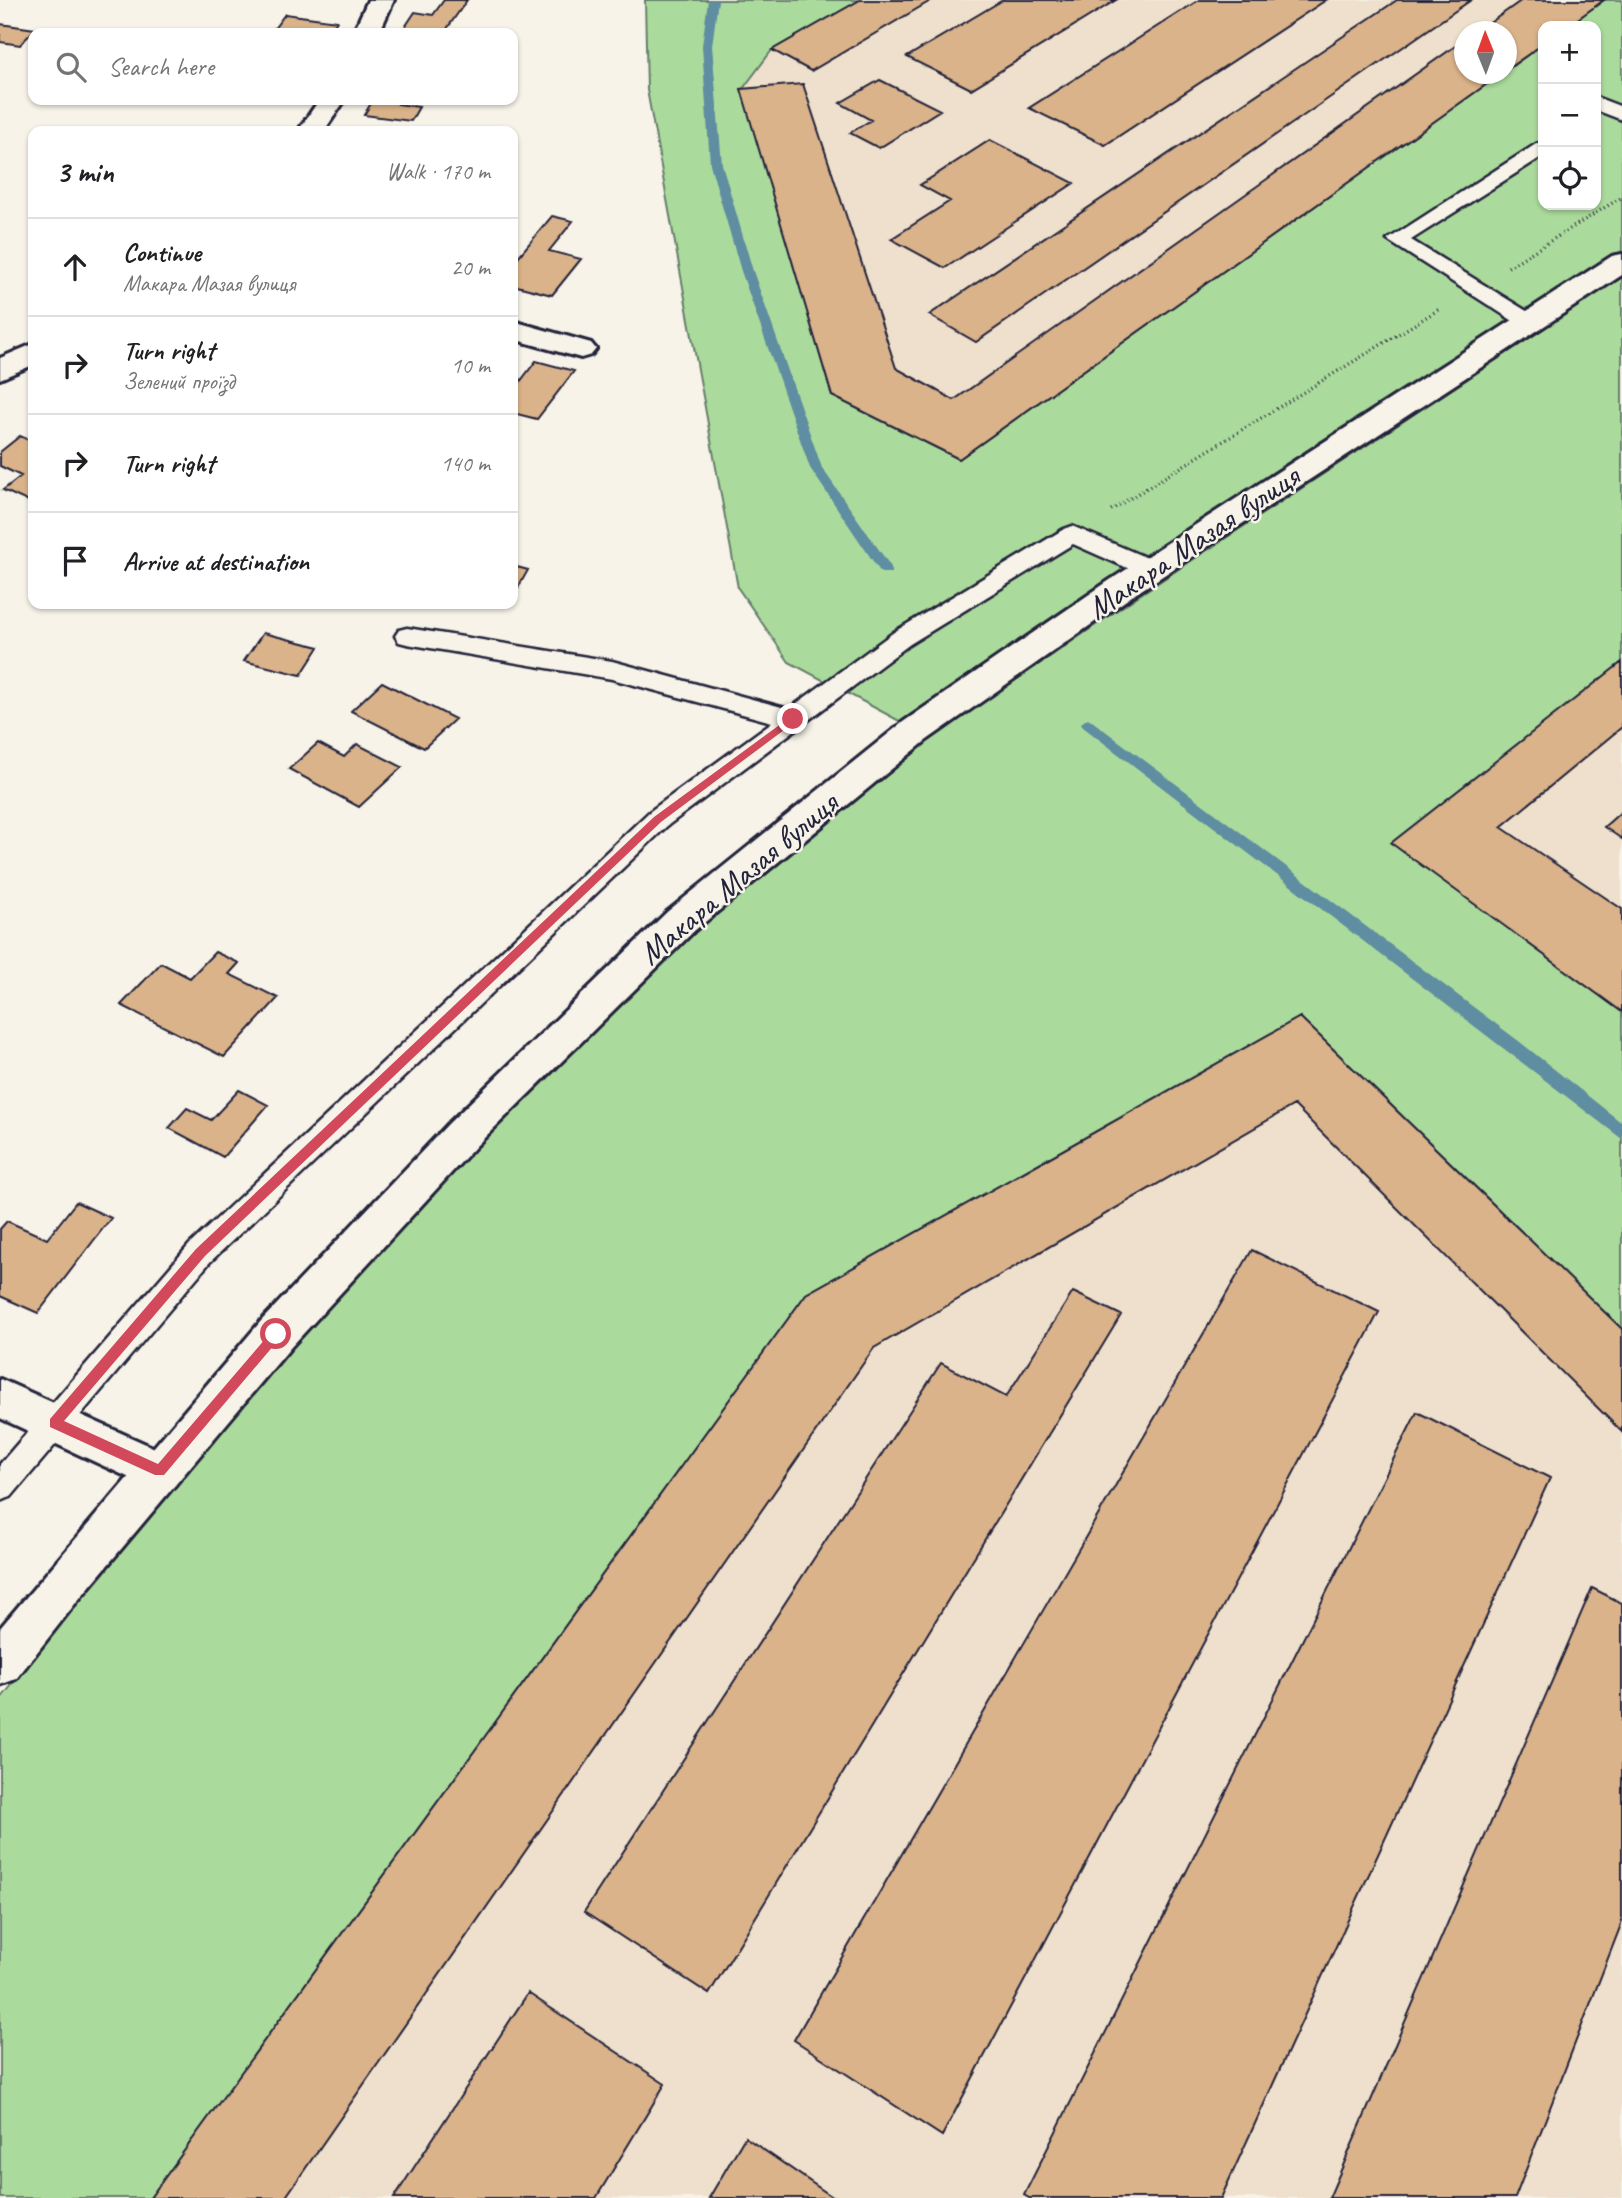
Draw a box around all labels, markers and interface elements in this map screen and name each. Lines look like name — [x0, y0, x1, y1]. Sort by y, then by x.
north arrow — [1454, 21, 1517, 84]
map controls — [1538, 21, 1601, 210]
button: + — [1538, 21, 1601, 84]
search box — [28, 28, 518, 105]
icon: search — [52, 48, 90, 86]
text: Search here — [108, 50, 214, 83]
button: − — [1538, 84, 1601, 147]
button: locate — [1538, 147, 1601, 210]
text: 3 min — [56, 153, 113, 191]
text: Walk · 170 m — [386, 157, 490, 186]
text: Continue — [123, 236, 201, 269]
icon: ahead — [56, 248, 94, 286]
text: 20 m — [451, 253, 490, 282]
text: Макара Мазая вулиця — [123, 269, 295, 298]
text: Turn right — [123, 334, 214, 367]
icon: right — [56, 346, 94, 384]
text: 10 m — [451, 351, 490, 380]
text: Зелений проїзд — [123, 367, 235, 396]
icon: right — [56, 444, 94, 482]
text: Turn right — [123, 447, 214, 480]
text: 140 m — [441, 449, 490, 478]
street label: Макара Мазая вулиця — [1079, 454, 1310, 629]
icon: arrive — [56, 542, 94, 580]
text: Arrive at destination — [123, 545, 309, 578]
route end — [777, 703, 808, 734]
street label: Макара Мазая вулиця — [630, 781, 848, 974]
route start — [260, 1318, 291, 1349]

